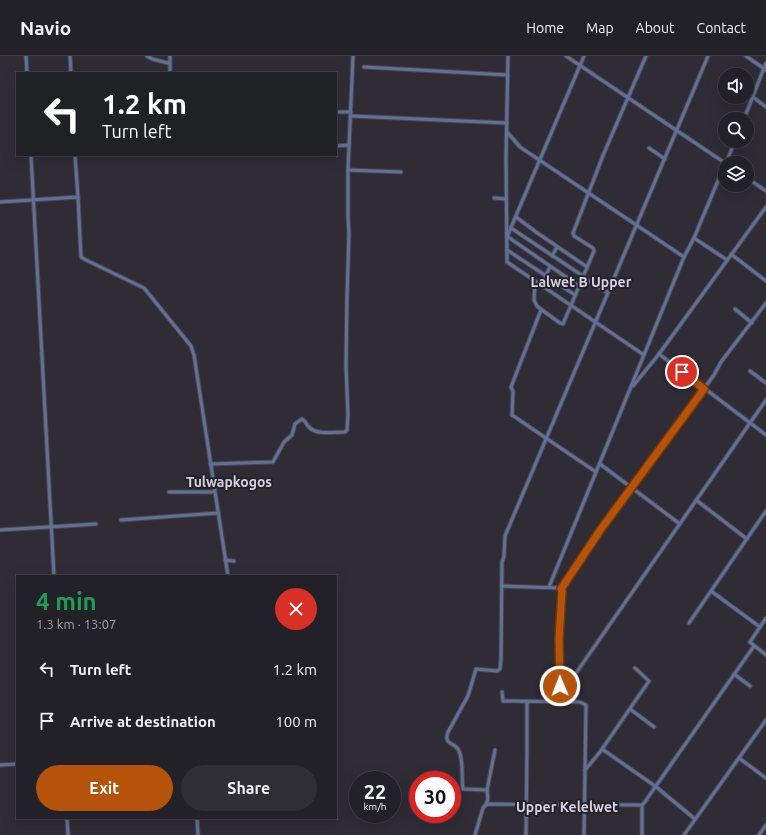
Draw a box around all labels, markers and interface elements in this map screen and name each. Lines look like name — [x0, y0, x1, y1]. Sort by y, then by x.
text: Navio — [20, 17, 71, 39]
text: Home — [526, 20, 564, 36]
text: Map — [586, 20, 614, 36]
text: About — [636, 20, 675, 36]
text: Contact — [697, 20, 746, 36]
map controls — [718, 68, 754, 192]
button: sound — [718, 68, 754, 104]
icon: left — [36, 88, 88, 140]
text: 1.2 km — [102, 88, 187, 119]
button: search — [718, 112, 754, 148]
text: Turn left — [102, 121, 172, 141]
button: layers — [718, 156, 754, 192]
district label: Lalwet B Upper — [531, 274, 632, 290]
pin — [665, 355, 699, 389]
icon: arrive — [671, 361, 693, 383]
district label: Tulwapkogos — [186, 474, 272, 490]
text: 4 min — [36, 588, 97, 615]
button: close — [275, 588, 317, 630]
text: 1.3 km · 13:07 — [36, 617, 116, 631]
icon: left — [36, 658, 58, 680]
text: Turn left — [70, 661, 131, 678]
text: 1.2 km — [272, 661, 317, 678]
position arrow — [539, 665, 581, 707]
icon: arrive — [36, 710, 58, 732]
text: Arrive at destination — [70, 713, 216, 730]
text: 100 m — [275, 713, 317, 730]
button: Exit — [36, 765, 173, 811]
button: Share — [181, 765, 317, 811]
speed limit sign: 30 — [409, 771, 461, 823]
text: 22 — [364, 780, 386, 803]
district label: Upper Kelelwet — [516, 799, 618, 815]
text: km/h — [363, 801, 387, 812]

